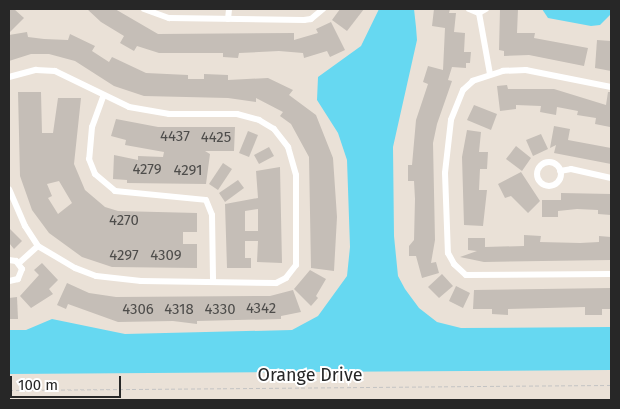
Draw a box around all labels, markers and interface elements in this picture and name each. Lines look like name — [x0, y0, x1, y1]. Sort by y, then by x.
house number: 4437 — [160, 128, 190, 146]
house number: 4425 — [201, 129, 231, 147]
house number: 4279 — [132, 161, 162, 179]
house number: 4291 — [173, 162, 203, 180]
house number: 4270 — [109, 212, 139, 230]
house number: 4297 — [109, 247, 139, 265]
house number: 4309 — [150, 247, 182, 265]
house number: 4342 — [246, 300, 276, 318]
house number: 4306 — [122, 301, 154, 319]
house number: 4318 — [164, 301, 194, 319]
house number: 4330 — [204, 301, 236, 319]
street label: Orange Drive — [258, 364, 362, 386]
scale bar — [12, 366, 124, 398]
text: 100 m — [18, 376, 58, 394]

